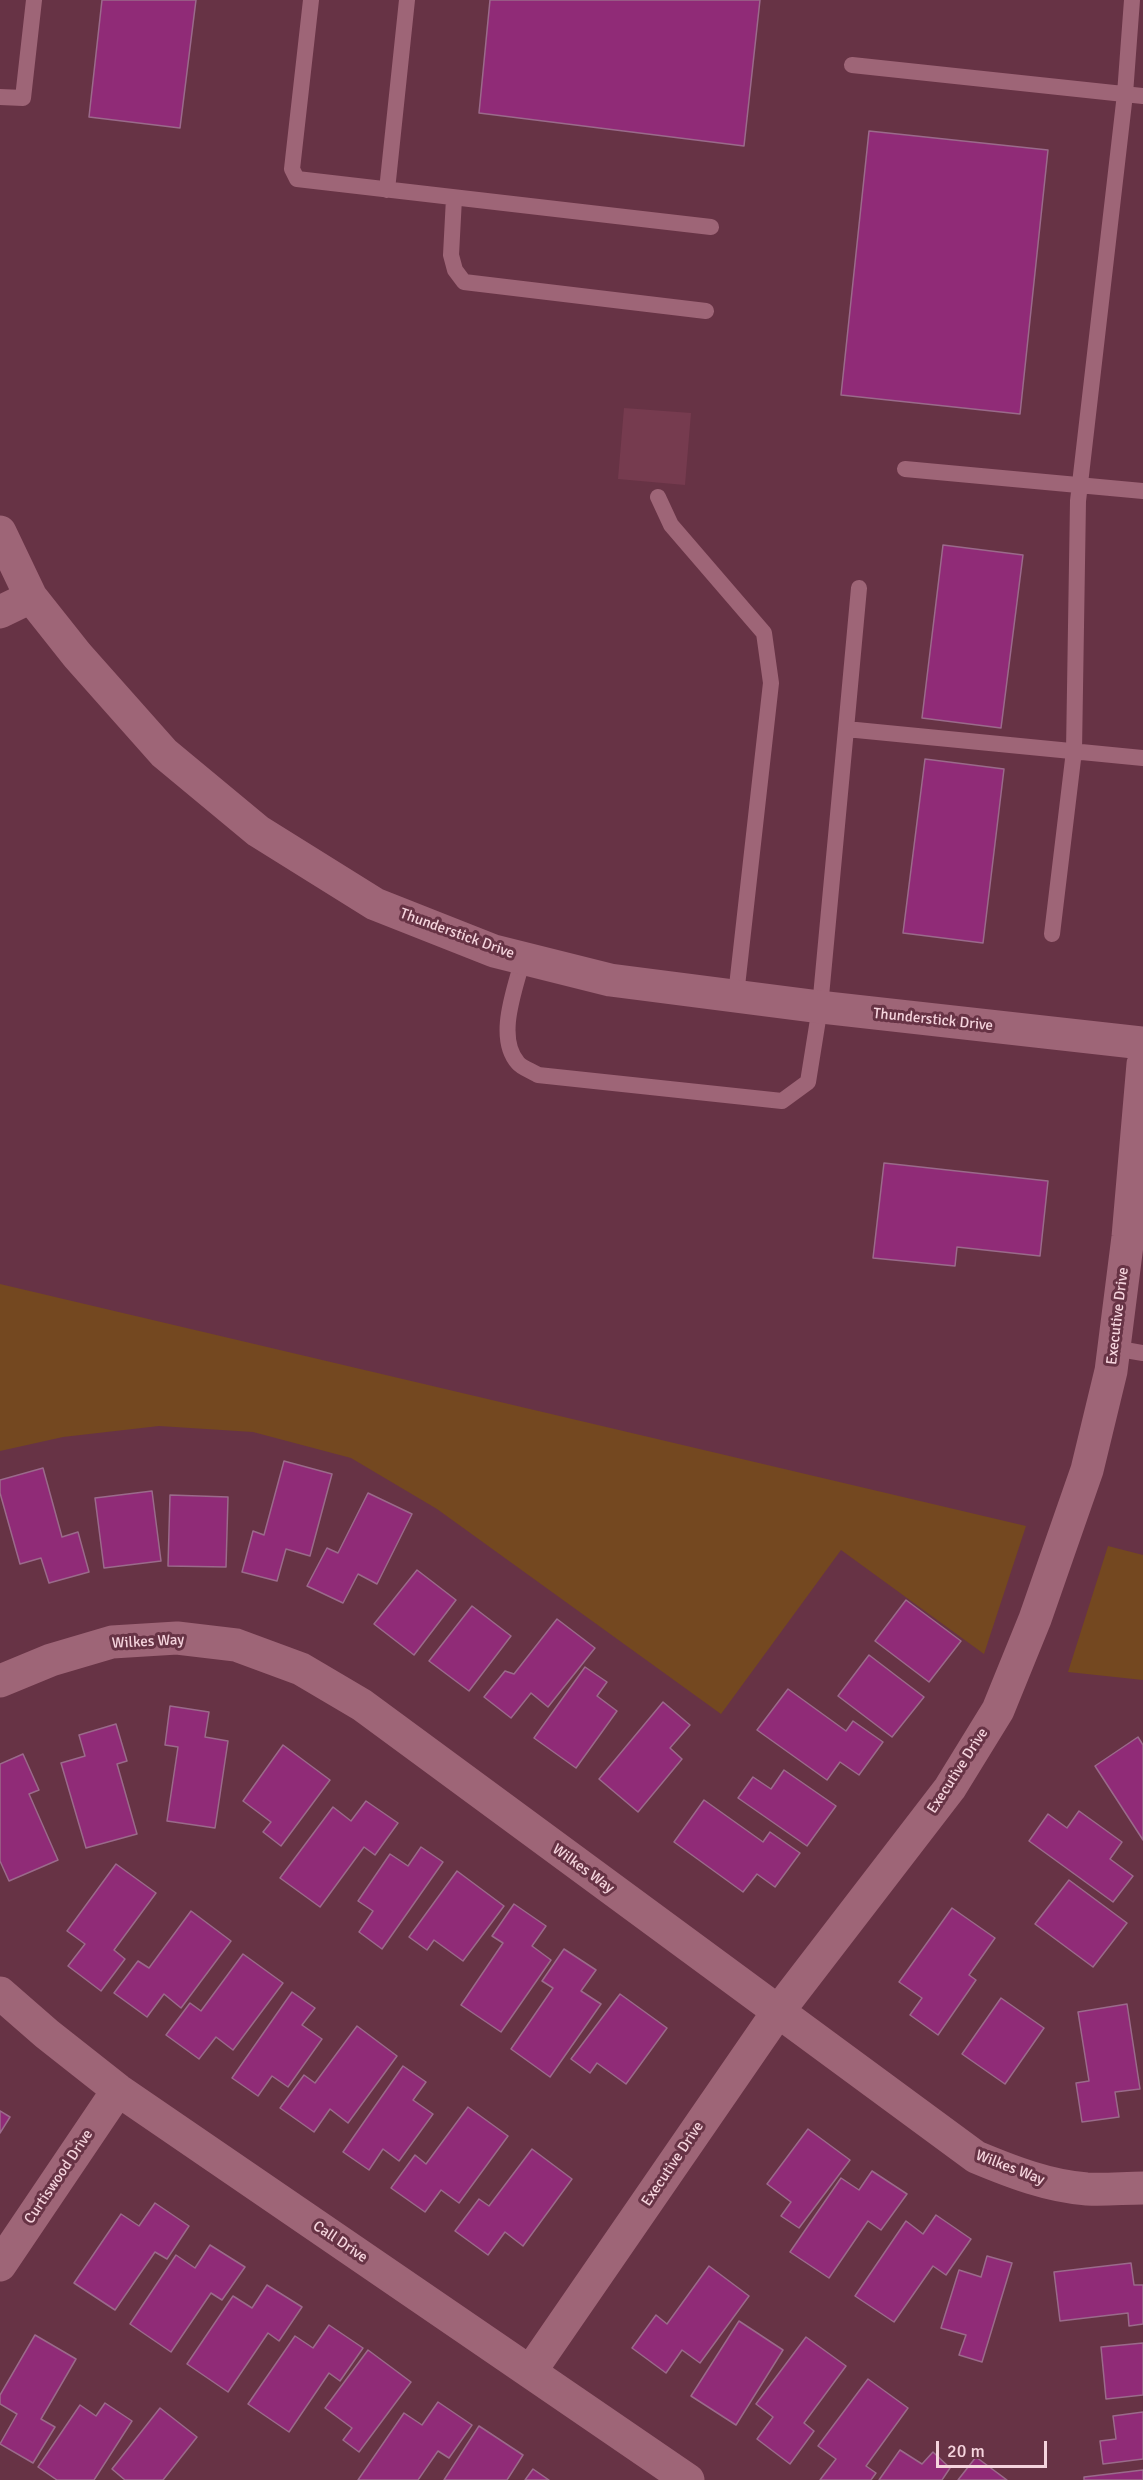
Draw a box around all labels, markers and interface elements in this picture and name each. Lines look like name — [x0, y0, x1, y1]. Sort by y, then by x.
street label: Thunderstick Drive — [397, 905, 517, 963]
street label: Thunderstick Drive — [872, 1005, 994, 1035]
street label: Executive Drive — [1103, 1266, 1133, 1366]
street label: Wilkes Way — [111, 1631, 185, 1653]
street label: Executive Drive — [924, 1725, 992, 1817]
street label: Wilkes Way — [548, 1840, 618, 1898]
street label: Executive Drive — [638, 2118, 708, 2210]
street label: Curtiswood Drive — [21, 2126, 97, 2228]
street label: Wilkes Way — [973, 2147, 1047, 2189]
street label: Call Drive — [309, 2217, 371, 2267]
scale bar — [939, 2429, 1050, 2467]
text: 20 m — [947, 2440, 985, 2462]

